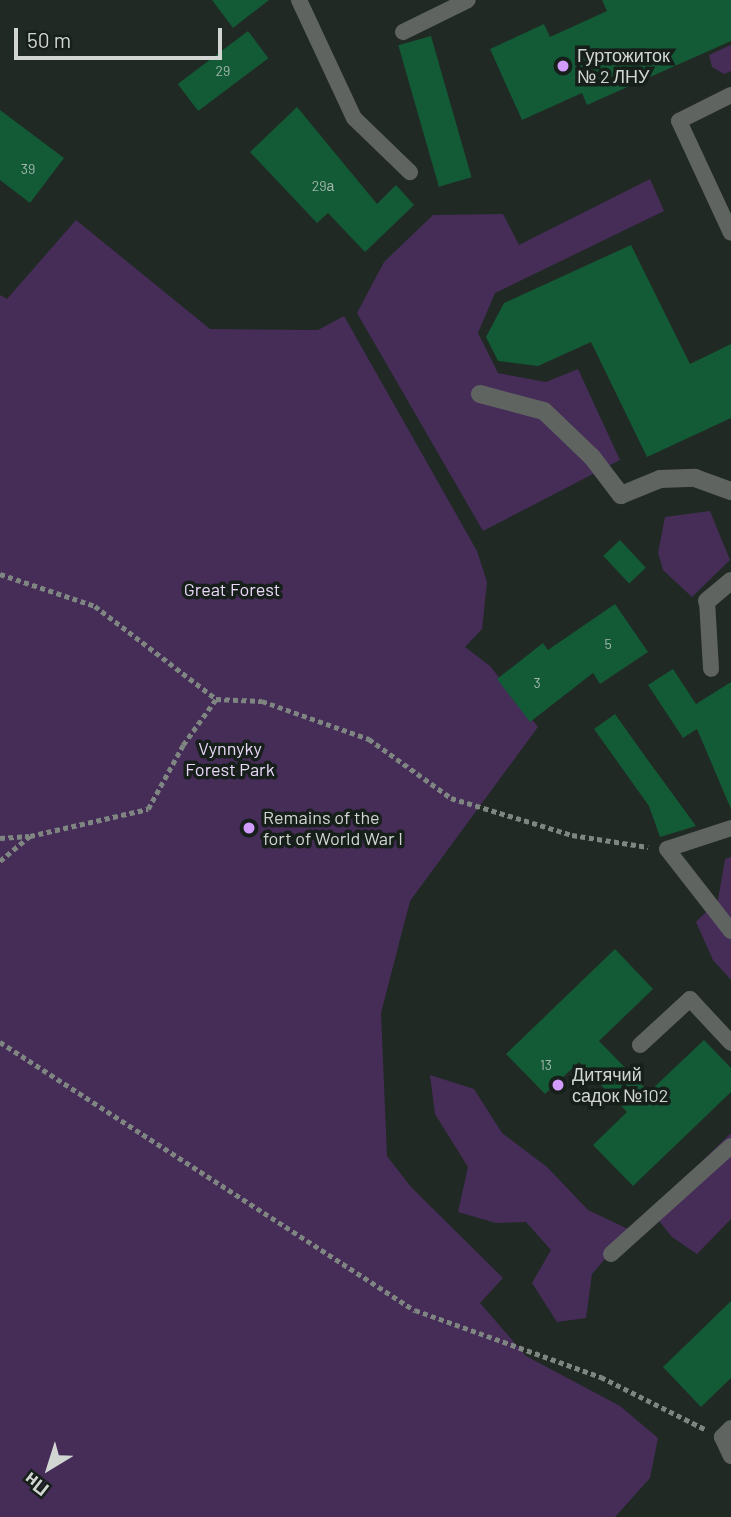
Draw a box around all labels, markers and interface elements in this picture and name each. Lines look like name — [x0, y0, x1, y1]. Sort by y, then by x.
scale bar — [18, 14, 226, 58]
text: 50 m — [27, 27, 71, 52]
place label: Гуртожиток № 2 ЛНУ — [577, 45, 670, 88]
marker: Гуртожиток № 2 ЛНУ — [555, 58, 571, 74]
house number: 29 — [216, 63, 230, 79]
house number: 39 — [21, 161, 35, 177]
house number: 29а — [312, 178, 334, 194]
park label: Great Forest — [184, 578, 280, 600]
house number: 5 — [604, 636, 612, 652]
house number: 3 — [533, 675, 541, 691]
park label: Vynnyky Forest Park — [185, 738, 275, 780]
place label: Remains of the fort of World War I — [263, 807, 403, 850]
marker: Remains of the fort of World War I — [241, 820, 257, 836]
house number: 13 — [540, 1057, 552, 1073]
place label: Дитячий садок №102 — [572, 1064, 668, 1106]
marker: Дитячий садок №102 — [550, 1077, 566, 1093]
north arrow — [14, 1433, 84, 1503]
text: Пн — [19, 1468, 53, 1502]

